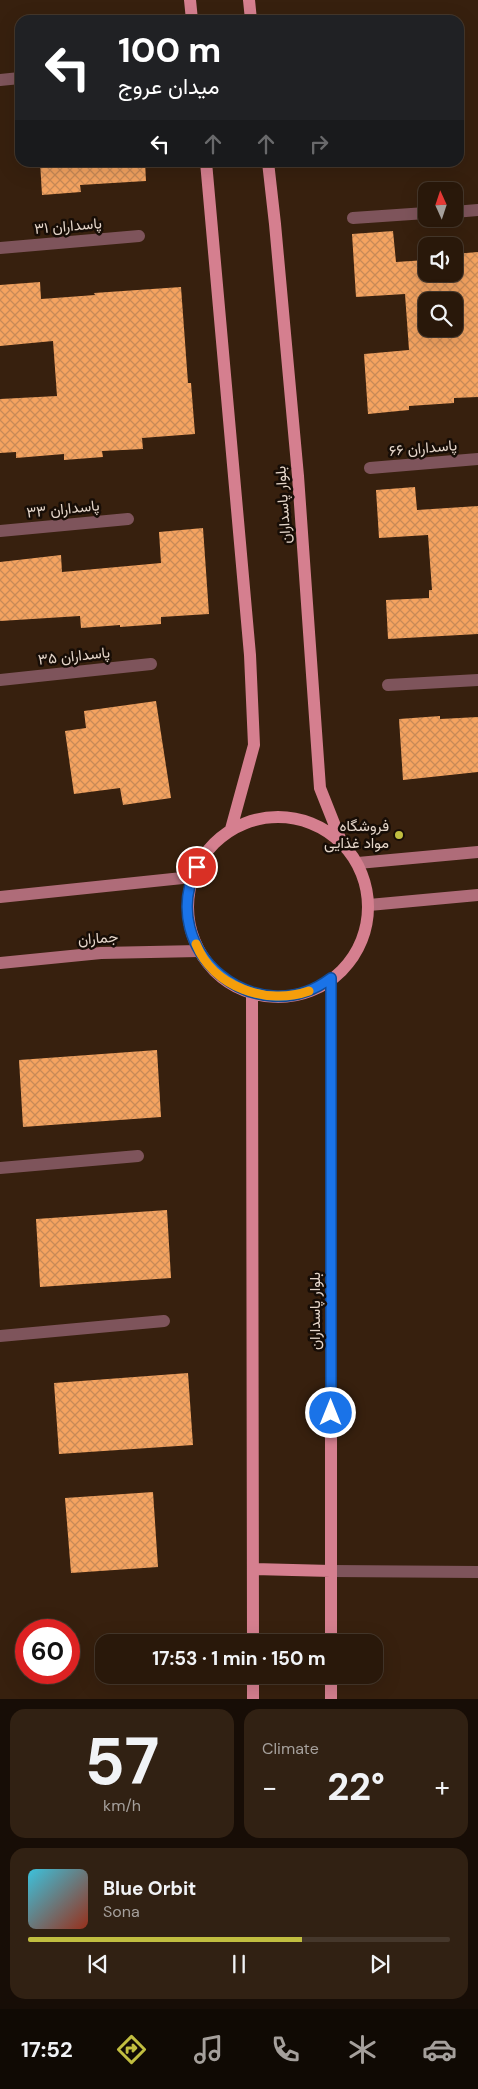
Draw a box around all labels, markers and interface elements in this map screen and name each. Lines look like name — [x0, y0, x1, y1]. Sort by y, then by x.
text: 100 m — [118, 27, 221, 73]
icon: left — [35, 35, 100, 100]
text: میدان عروج — [118, 72, 219, 101]
icon: left — [146, 130, 174, 158]
icon: ahead — [199, 130, 227, 158]
icon: ahead — [252, 130, 280, 158]
icon: right — [305, 130, 333, 158]
north arrow — [418, 182, 462, 228]
map controls — [418, 182, 463, 337]
street label: پاسداران ۳۱ — [33, 213, 103, 239]
button: sound — [418, 237, 463, 282]
button: search — [418, 292, 463, 337]
street label: پاسداران ۶۶ — [388, 435, 458, 461]
street label: بلوار پاسداران — [270, 465, 296, 545]
street label: پاسداران ۳۳ — [25, 495, 101, 523]
street label: پاسداران ۳۵ — [37, 642, 111, 670]
place label: فروشگاه مواد غذایی — [324, 816, 389, 853]
marker: فروشگاه مواد غذایی — [393, 829, 405, 841]
pin — [176, 846, 218, 888]
icon: arrive — [183, 853, 211, 881]
street label: جماران — [77, 927, 119, 949]
street label: بلوار پاسداران — [305, 1272, 325, 1350]
position arrow — [304, 1386, 356, 1438]
speed limit sign: 60 — [15, 1619, 80, 1684]
text: 17:53 · 1 min · 150 m — [152, 1646, 326, 1671]
text: 57 — [85, 1720, 159, 1804]
text: Climate — [262, 1738, 319, 1759]
text: 22° — [327, 1762, 385, 1812]
text: − — [262, 1769, 277, 1806]
text: + — [435, 1769, 450, 1806]
text: km/h — [103, 1795, 141, 1816]
text: Blue Orbit — [103, 1876, 196, 1901]
text: Sona — [103, 1901, 140, 1922]
icon: previous — [84, 1950, 112, 1978]
icon: pause — [225, 1950, 253, 1978]
icon: next — [366, 1950, 394, 1978]
icon: directions — [114, 2032, 149, 2067]
icon: music — [191, 2032, 226, 2067]
icon: phone — [268, 2032, 303, 2067]
icon: climate — [345, 2032, 380, 2067]
icon: car — [422, 2032, 457, 2067]
text: 17:52 — [21, 2035, 73, 2064]

